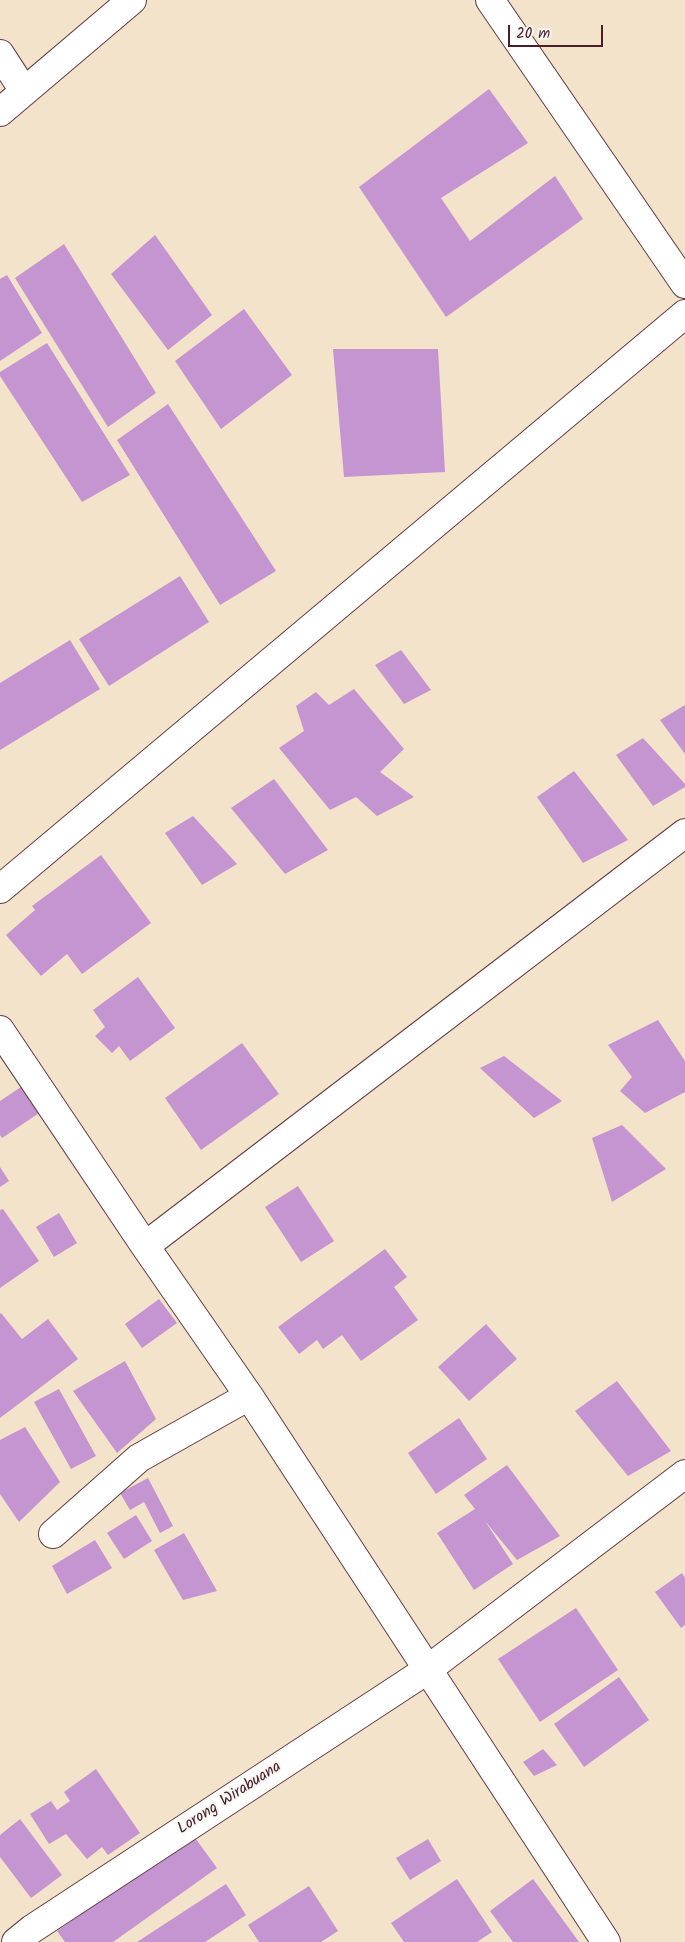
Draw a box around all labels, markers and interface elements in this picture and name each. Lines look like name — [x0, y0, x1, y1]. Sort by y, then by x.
scale bar — [510, 15, 605, 47]
text: 20 m — [516, 22, 550, 46]
street label: Lorong Wirabuana — [175, 1758, 285, 1840]

